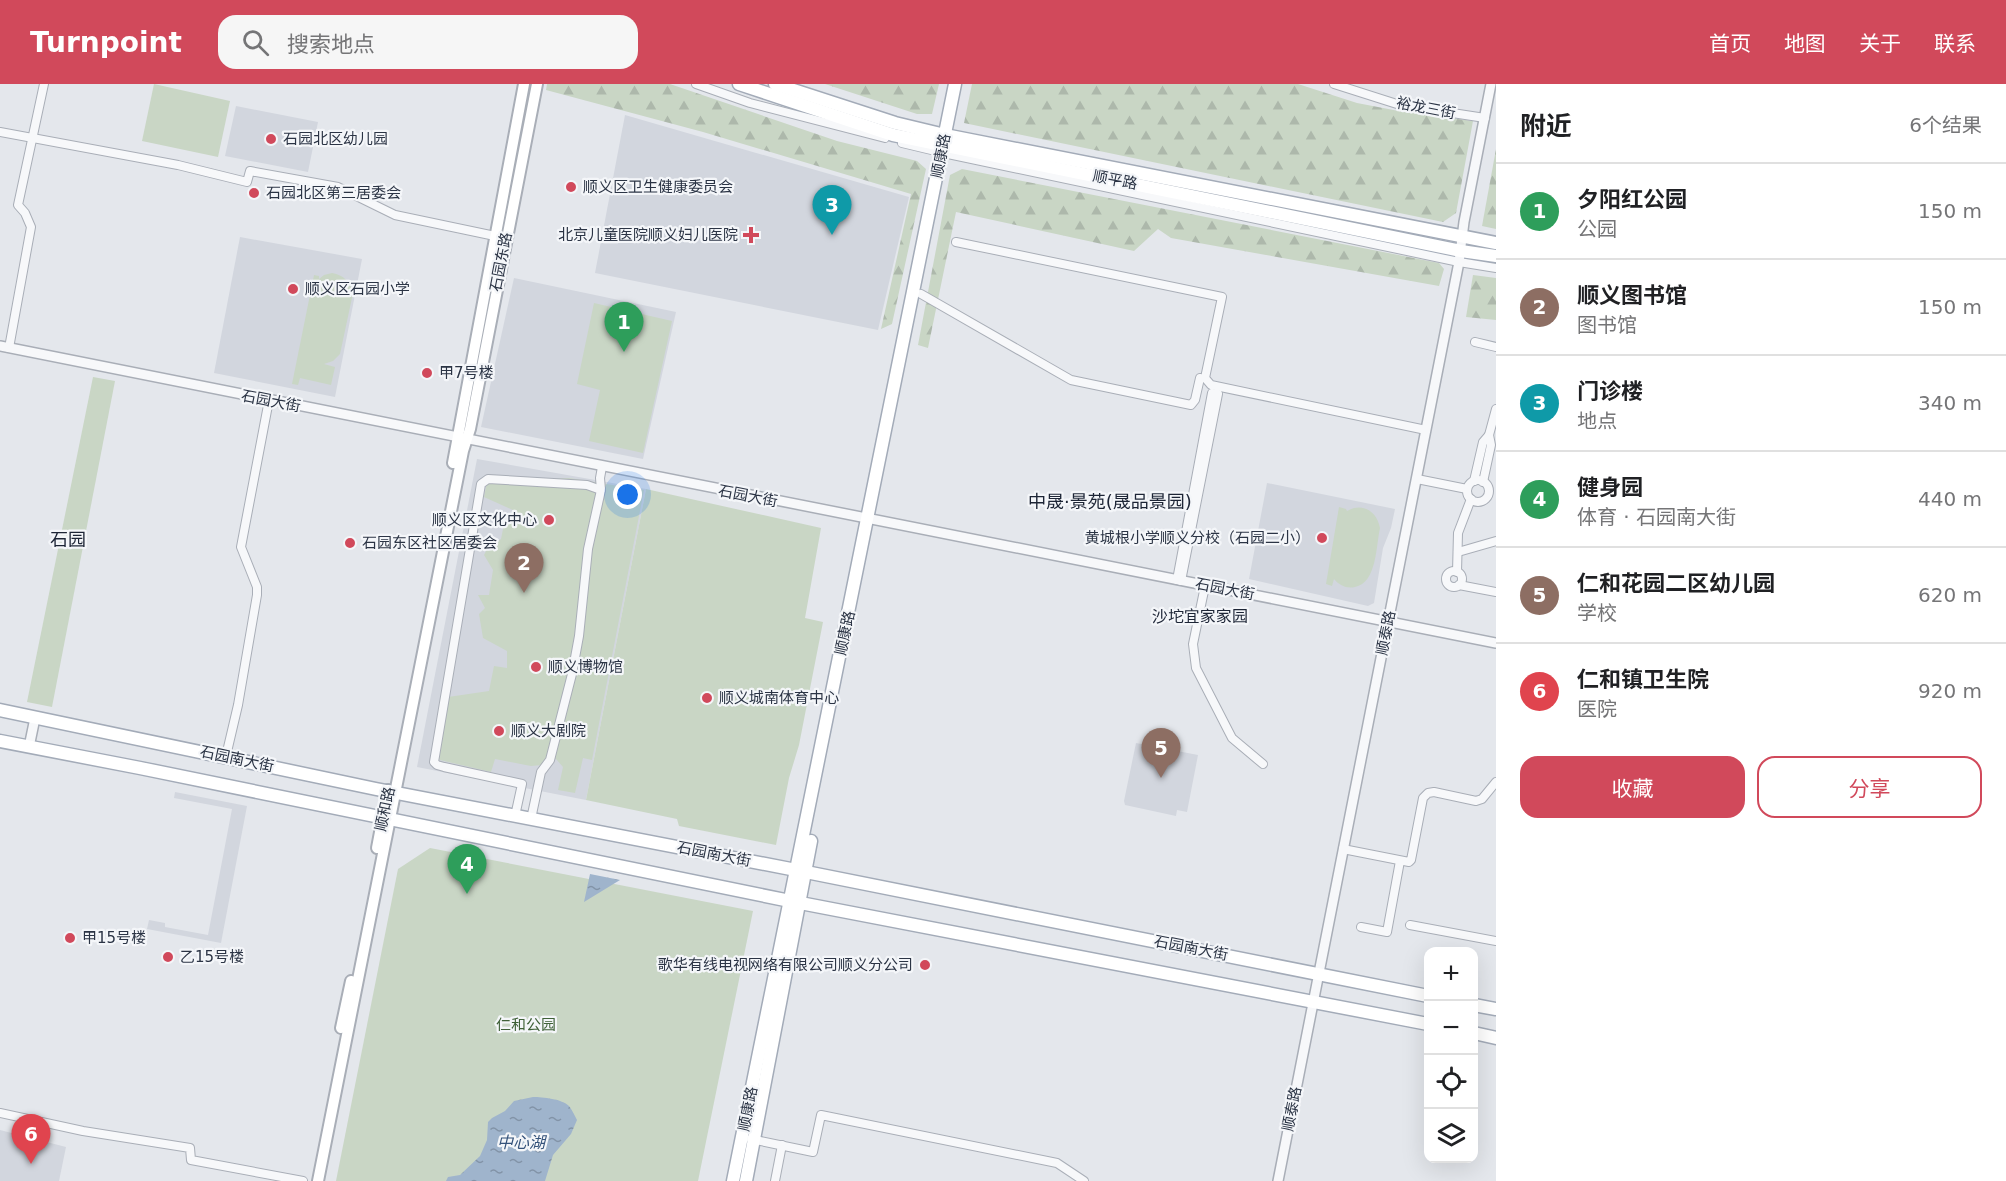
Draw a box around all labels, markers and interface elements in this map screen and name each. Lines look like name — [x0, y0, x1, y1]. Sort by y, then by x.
search box — [218, 15, 638, 69]
text: Turnpoint — [30, 26, 182, 59]
icon: search — [239, 26, 272, 59]
text: 搜索地点 — [287, 32, 375, 57]
text: 首页 — [1709, 32, 1751, 56]
text: 地图 — [1784, 32, 1826, 56]
text: 关于 — [1859, 32, 1901, 56]
text: 联系 — [1934, 32, 1976, 56]
street label: 裕龙三街 — [1395, 93, 1457, 123]
text: 附近 — [1520, 111, 1572, 141]
text: 6个结果 — [1909, 113, 1982, 137]
place label: 石园北区幼儿园 — [283, 130, 388, 148]
marker: 石园北区幼儿园 — [264, 132, 278, 146]
street label: 顺康路 — [928, 132, 954, 180]
street label: 顺平路 — [1091, 167, 1139, 193]
place label: 顺义区卫生健康委员会 — [583, 178, 733, 196]
marker: 顺义区卫生健康委员会 — [564, 180, 578, 194]
place label: 石园北区第三居委会 — [266, 184, 401, 202]
marker: 石园北区第三居委会 — [247, 186, 261, 200]
pin: 3 — [812, 186, 852, 235]
text: 夕阳红公园 — [1577, 187, 1687, 212]
text: 1 — [1533, 199, 1546, 223]
text: 150 m — [1918, 199, 1982, 223]
text: 公园 — [1577, 217, 1617, 241]
place label: 北京儿童医院顺义妇儿医院 — [558, 226, 738, 244]
marker: 北京儿童医院顺义妇儿医院 — [742, 226, 760, 244]
street label: 石园东路 — [486, 231, 516, 293]
place label: 顺义区石园小学 — [305, 280, 410, 298]
marker: 顺义区石园小学 — [286, 282, 300, 296]
text: 顺义图书馆 — [1577, 283, 1687, 308]
text: 2 — [1533, 295, 1546, 319]
text: 150 m — [1918, 295, 1982, 319]
pin: 1 — [604, 302, 644, 352]
text: 图书馆 — [1577, 313, 1637, 337]
place label: 甲7号楼 — [439, 364, 494, 382]
marker: 甲7号楼 — [420, 366, 434, 380]
text: 门诊楼 — [1577, 379, 1643, 404]
street label: 石园大街 — [240, 386, 302, 416]
text: 3 — [1533, 391, 1546, 415]
text: 340 m — [1918, 391, 1982, 415]
text: 地点 — [1577, 409, 1617, 433]
text: 健身园 — [1577, 475, 1643, 500]
your location — [613, 480, 642, 509]
street label: 石园大街 — [717, 481, 779, 511]
text: 4 — [1533, 487, 1546, 511]
text: 440 m — [1918, 487, 1982, 511]
district label: 中晟·景苑(晟品景园) — [1028, 491, 1192, 512]
text: 体育 · 石园南大街 — [1577, 505, 1736, 529]
place label: 顺义区文化中心 — [432, 511, 537, 529]
marker: 顺义区文化中心 — [542, 513, 556, 527]
district label: 石园 — [50, 529, 86, 550]
place label: 黄城根小学顺义分校（石园二小） — [1085, 529, 1310, 547]
marker: 黄城根小学顺义分校（石园二小） — [1315, 531, 1329, 545]
place label: 石园东区社区居委会 — [362, 534, 497, 552]
marker: 石园东区社区居委会 — [343, 536, 357, 550]
pin: 2 — [504, 544, 544, 593]
text: 仁和花园二区幼儿园 — [1577, 571, 1775, 596]
street label: 石园大街 — [1194, 574, 1256, 604]
text: 5 — [1533, 583, 1546, 607]
text: 620 m — [1918, 583, 1982, 607]
text: 学校 — [1577, 601, 1617, 625]
district label: 沙坨宜家家园 — [1152, 607, 1248, 626]
street label: 顺康路 — [832, 609, 858, 657]
street label: 顺泰路 — [1373, 609, 1399, 657]
place label: 顺义博物馆 — [548, 658, 623, 676]
marker: 顺义博物馆 — [529, 660, 543, 674]
text: 仁和镇卫生院 — [1577, 667, 1709, 692]
text: 6 — [1533, 679, 1546, 703]
text: 920 m — [1918, 679, 1982, 703]
place label: 顺义城南体育中心 — [719, 689, 839, 707]
marker: 顺义城南体育中心 — [700, 691, 714, 705]
text: 医院 — [1577, 697, 1617, 721]
place label: 顺义大剧院 — [511, 722, 586, 740]
marker: 顺义大剧院 — [492, 724, 506, 738]
pin: 5 — [1142, 728, 1180, 778]
street label: 石园南大街 — [198, 742, 276, 776]
button: 收藏 — [1520, 756, 1745, 818]
button: 分享 — [1757, 756, 1982, 818]
street label: 顺和路 — [372, 785, 398, 833]
street label: 石园南大街 — [675, 838, 753, 870]
pin: 4 — [448, 844, 486, 894]
place label: 甲15号楼 — [82, 929, 146, 947]
marker: 甲15号楼 — [63, 931, 77, 945]
street label: 石园南大街 — [1152, 932, 1230, 964]
map controls — [1424, 947, 1478, 1163]
button: + — [1424, 947, 1478, 1001]
place label: 乙15号楼 — [180, 948, 244, 966]
marker: 乙15号楼 — [161, 950, 175, 964]
place label: 歌华有线电视网络有限公司顺义分公司 — [658, 956, 913, 974]
marker: 歌华有线电视网络有限公司顺义分公司 — [918, 958, 932, 972]
button: − — [1424, 1001, 1478, 1055]
park label: 仁和公园 — [496, 1016, 556, 1034]
button: locate — [1424, 1055, 1478, 1109]
street label: 顺康路 — [735, 1085, 761, 1133]
street label: 顺泰路 — [1279, 1085, 1305, 1133]
button: layers — [1424, 1109, 1478, 1163]
pin: 6 — [12, 1114, 51, 1164]
water label: 中心湖 — [497, 1133, 548, 1152]

